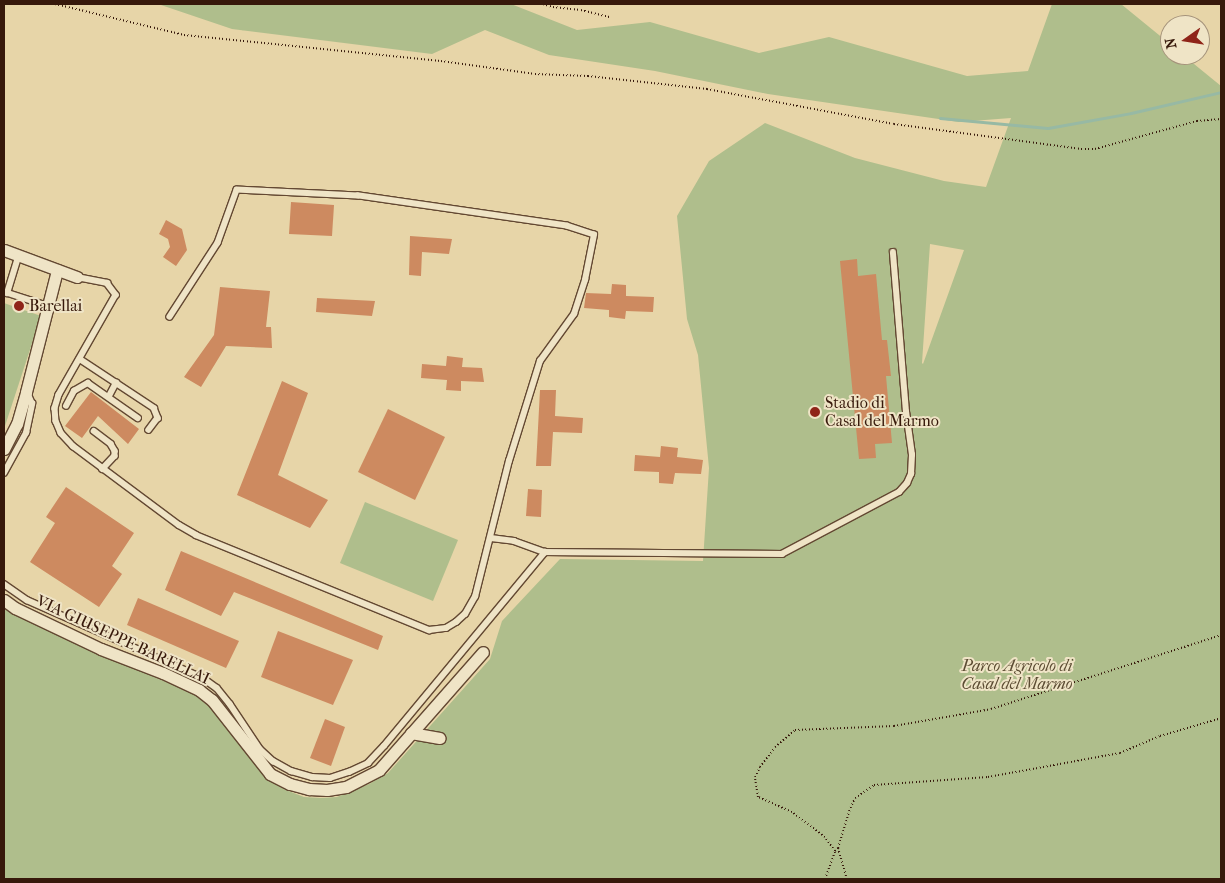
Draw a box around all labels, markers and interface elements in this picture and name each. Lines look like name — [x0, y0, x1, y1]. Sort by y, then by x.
north arrow — [1160, 15, 1210, 65]
text: N — [1161, 36, 1180, 50]
place label: Barellai — [29, 296, 82, 316]
marker: Barellai — [13, 300, 25, 312]
place label: Stadio di Casal del Marmo — [825, 393, 939, 431]
marker: Stadio di Casal del Marmo — [809, 406, 821, 418]
street label: VIA GIUSEPPE BARELLAI — [33, 591, 213, 689]
park label: Parco Agricolo di Casal del Marmo — [962, 656, 1072, 694]

